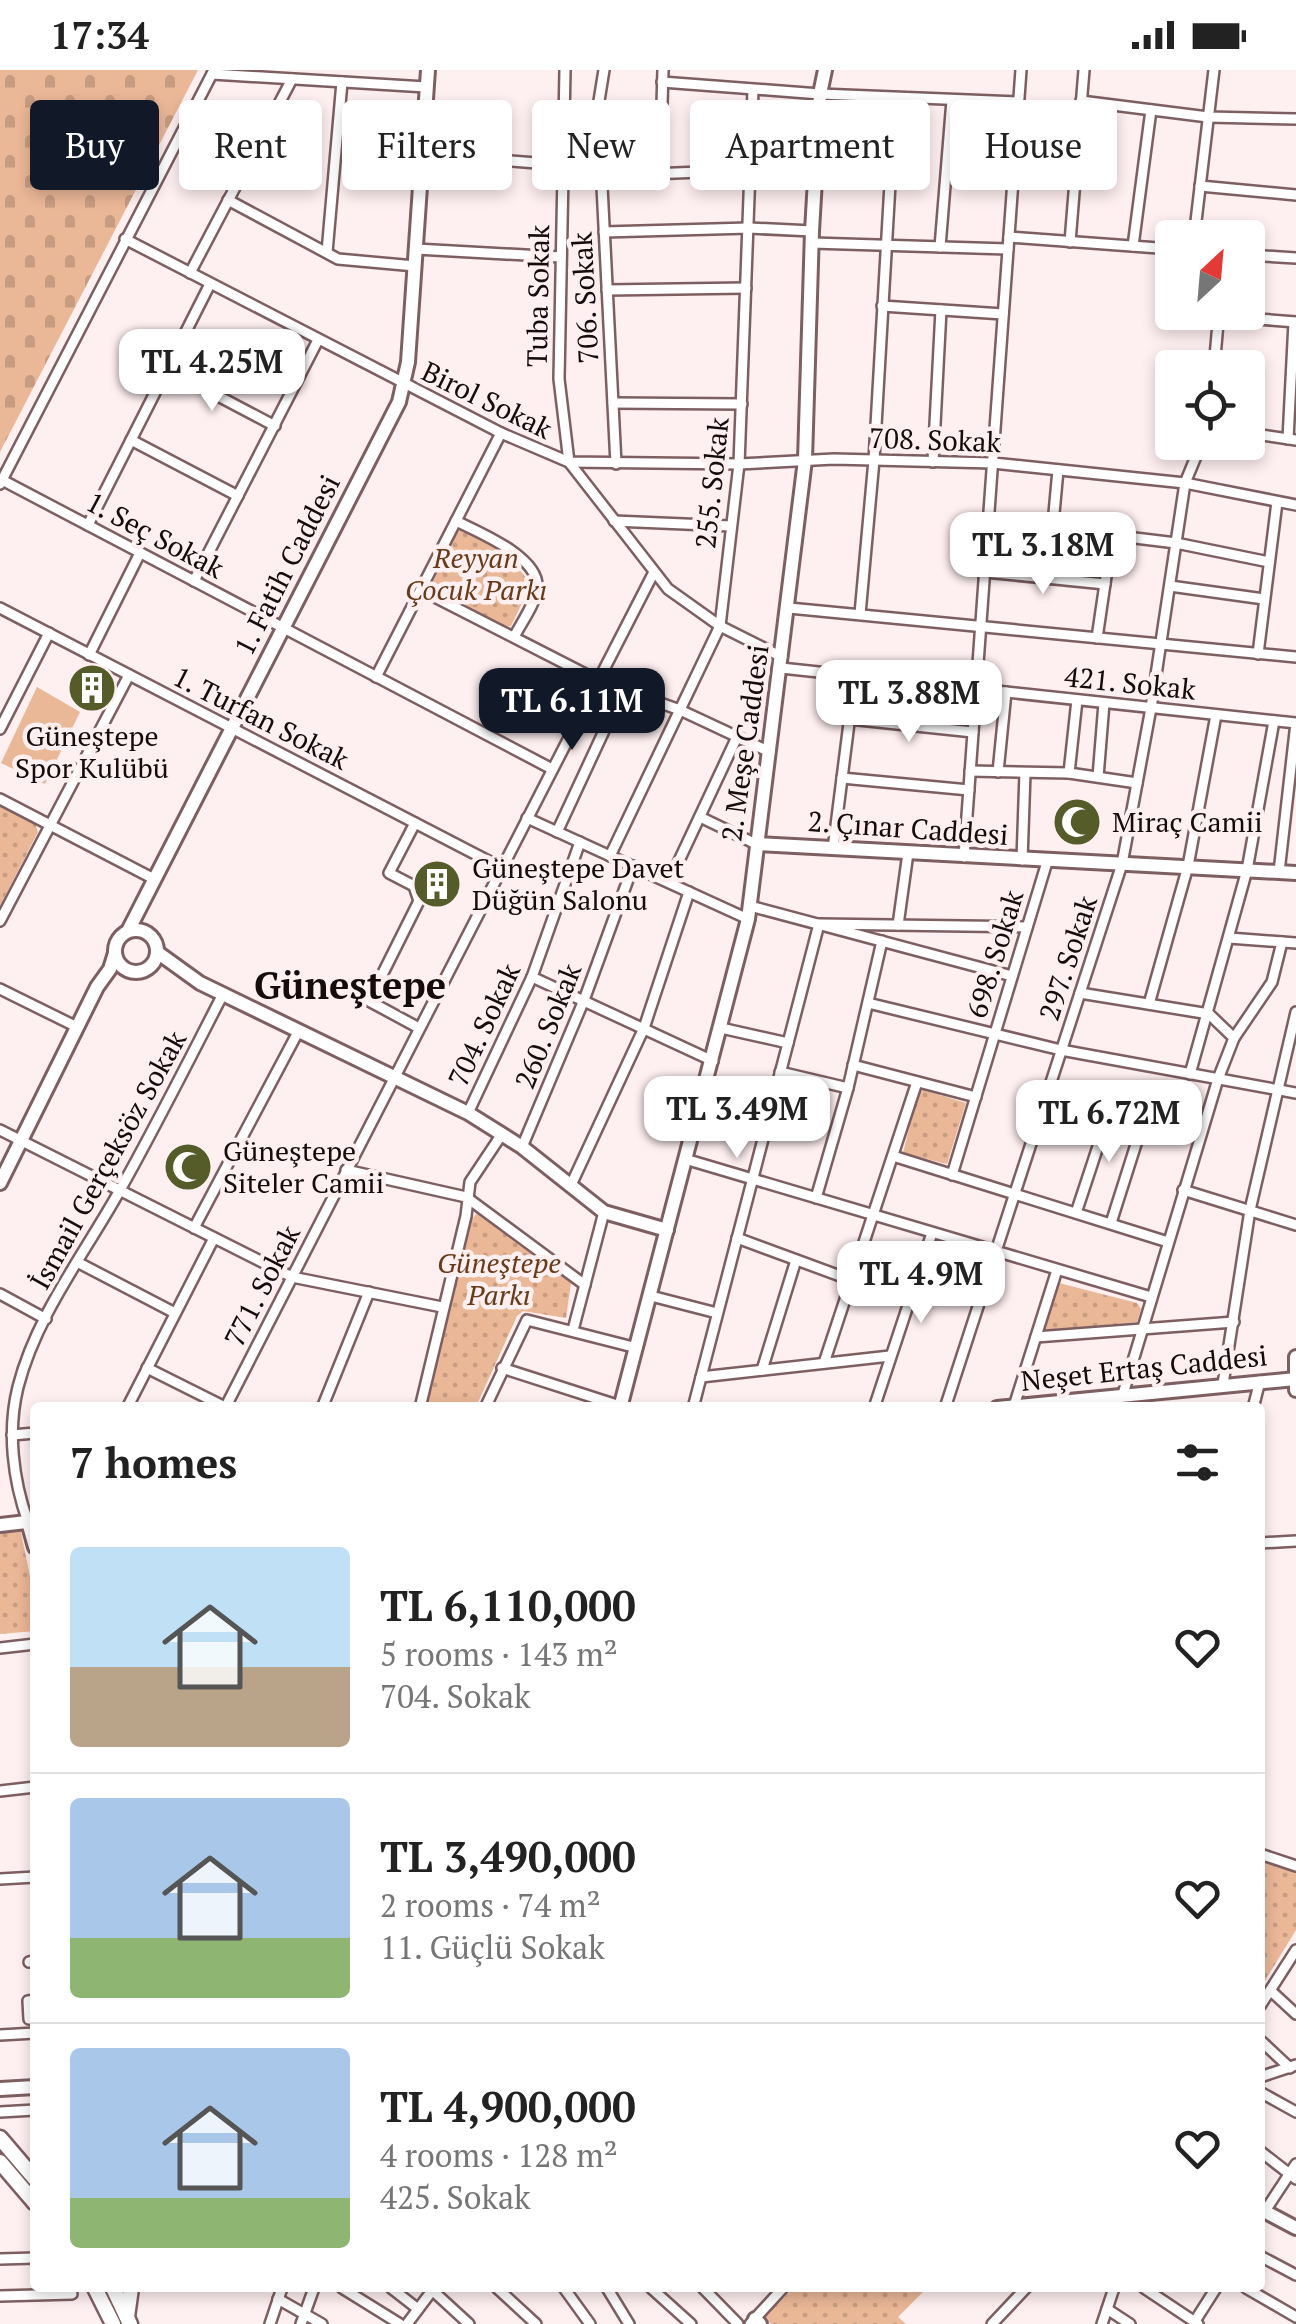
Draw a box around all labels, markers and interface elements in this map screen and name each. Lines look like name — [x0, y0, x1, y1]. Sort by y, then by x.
text: 17:34 — [50, 10, 149, 60]
chip: Buy — [30, 100, 159, 190]
chip: Rent — [179, 100, 322, 190]
chip: Filters — [342, 100, 512, 190]
chip: New — [532, 100, 670, 190]
chip: Apartment — [690, 100, 930, 190]
chip: House — [950, 100, 1117, 190]
north arrow — [1155, 220, 1265, 330]
map controls — [1155, 220, 1265, 460]
street label: Tuba Sokak — [518, 224, 557, 367]
street label: 706. Sokak — [563, 231, 606, 365]
pin: TL 4.25M — [109, 329, 315, 414]
text: TL 4.25M — [141, 340, 283, 382]
button: locate — [1155, 350, 1265, 460]
street label: Birol Sokak — [416, 352, 559, 447]
street label: 255. Sokak — [686, 415, 737, 550]
street label: 708. Sokak — [869, 419, 1002, 460]
street label: 1. Fatih Caddesi — [225, 468, 348, 661]
street label: 1. Seç Sokak — [80, 483, 231, 587]
pin: TL 3.18M — [940, 512, 1146, 597]
text: TL 3.18M — [972, 523, 1114, 565]
park label: Reyyan Çocuk Parkı — [405, 539, 547, 608]
street label: 2. Meşe Caddesi — [712, 642, 777, 844]
street label: 1. Turfan Sokak — [167, 657, 356, 778]
street label: 421. Sokak — [1063, 657, 1198, 708]
pin: TL 3.88M — [806, 660, 1012, 745]
building icon: Güneştepe Spor Kulübü — [66, 662, 118, 714]
pin: TL 6.11M — [469, 668, 675, 753]
text: TL 3.88M — [838, 671, 980, 713]
text: TL 6.11M — [501, 679, 643, 721]
place label: Güneştepe Spor Kulübü — [15, 717, 169, 786]
mosque icon: Miraç Camii — [1051, 796, 1103, 848]
street label: 2. Çınar Caddesi — [806, 802, 1010, 853]
place label: Miraç Camii — [1112, 803, 1263, 840]
place label: Güneştepe Davet Düğün Salonu — [472, 849, 685, 918]
building icon: Güneştepe Davet Düğün Salonu — [411, 858, 463, 910]
street label: 698. Sokak — [958, 885, 1032, 1022]
street label: 297. Sokak — [1030, 890, 1105, 1025]
street label: 704. Sokak — [439, 957, 528, 1092]
street label: 260. Sokak — [506, 957, 590, 1094]
district label: Güneştepe — [254, 960, 446, 1010]
street label: İsmail Gerçeksöz Sokak — [21, 1023, 194, 1296]
pin: TL 3.49M — [634, 1076, 840, 1161]
pin: TL 6.72M — [1006, 1080, 1212, 1165]
text: TL 3.49M — [666, 1087, 808, 1129]
text: TL 6.72M — [1038, 1091, 1180, 1133]
place label: Güneştepe Siteler Camii — [223, 1132, 384, 1201]
mosque icon: Güneştepe Siteler Camii — [162, 1141, 214, 1193]
street label: 771. Sokak — [215, 1218, 308, 1353]
pin: TL 4.9M — [829, 1241, 1013, 1326]
park label: Güneştepe Parkı — [437, 1244, 561, 1313]
text: TL 4.9M — [859, 1252, 983, 1294]
street label: Neşet Ertaş Caddesi — [1019, 1336, 1269, 1399]
text: 7 homes — [70, 1434, 237, 1490]
icon: filters — [1170, 1435, 1225, 1490]
text: TL 6,110,000 — [380, 1577, 636, 1633]
icon: home — [150, 1587, 270, 1707]
icon: heart — [1170, 1620, 1225, 1675]
text: 5 rooms · 143 m² — [380, 1633, 618, 1675]
text: 704. Sokak — [380, 1675, 531, 1717]
text: TL 3,490,000 — [380, 1828, 636, 1884]
icon: home — [150, 1838, 270, 1958]
icon: heart — [1170, 1871, 1225, 1926]
text: 2 rooms · 74 m² — [380, 1884, 601, 1926]
text: 11. Güçlü Sokak — [380, 1926, 605, 1968]
text: TL 4,900,000 — [380, 2078, 636, 2134]
icon: home — [150, 2088, 270, 2208]
icon: heart — [1170, 2121, 1225, 2176]
text: 4 rooms · 128 m² — [380, 2134, 618, 2176]
text: 425. Sokak — [380, 2176, 531, 2218]

